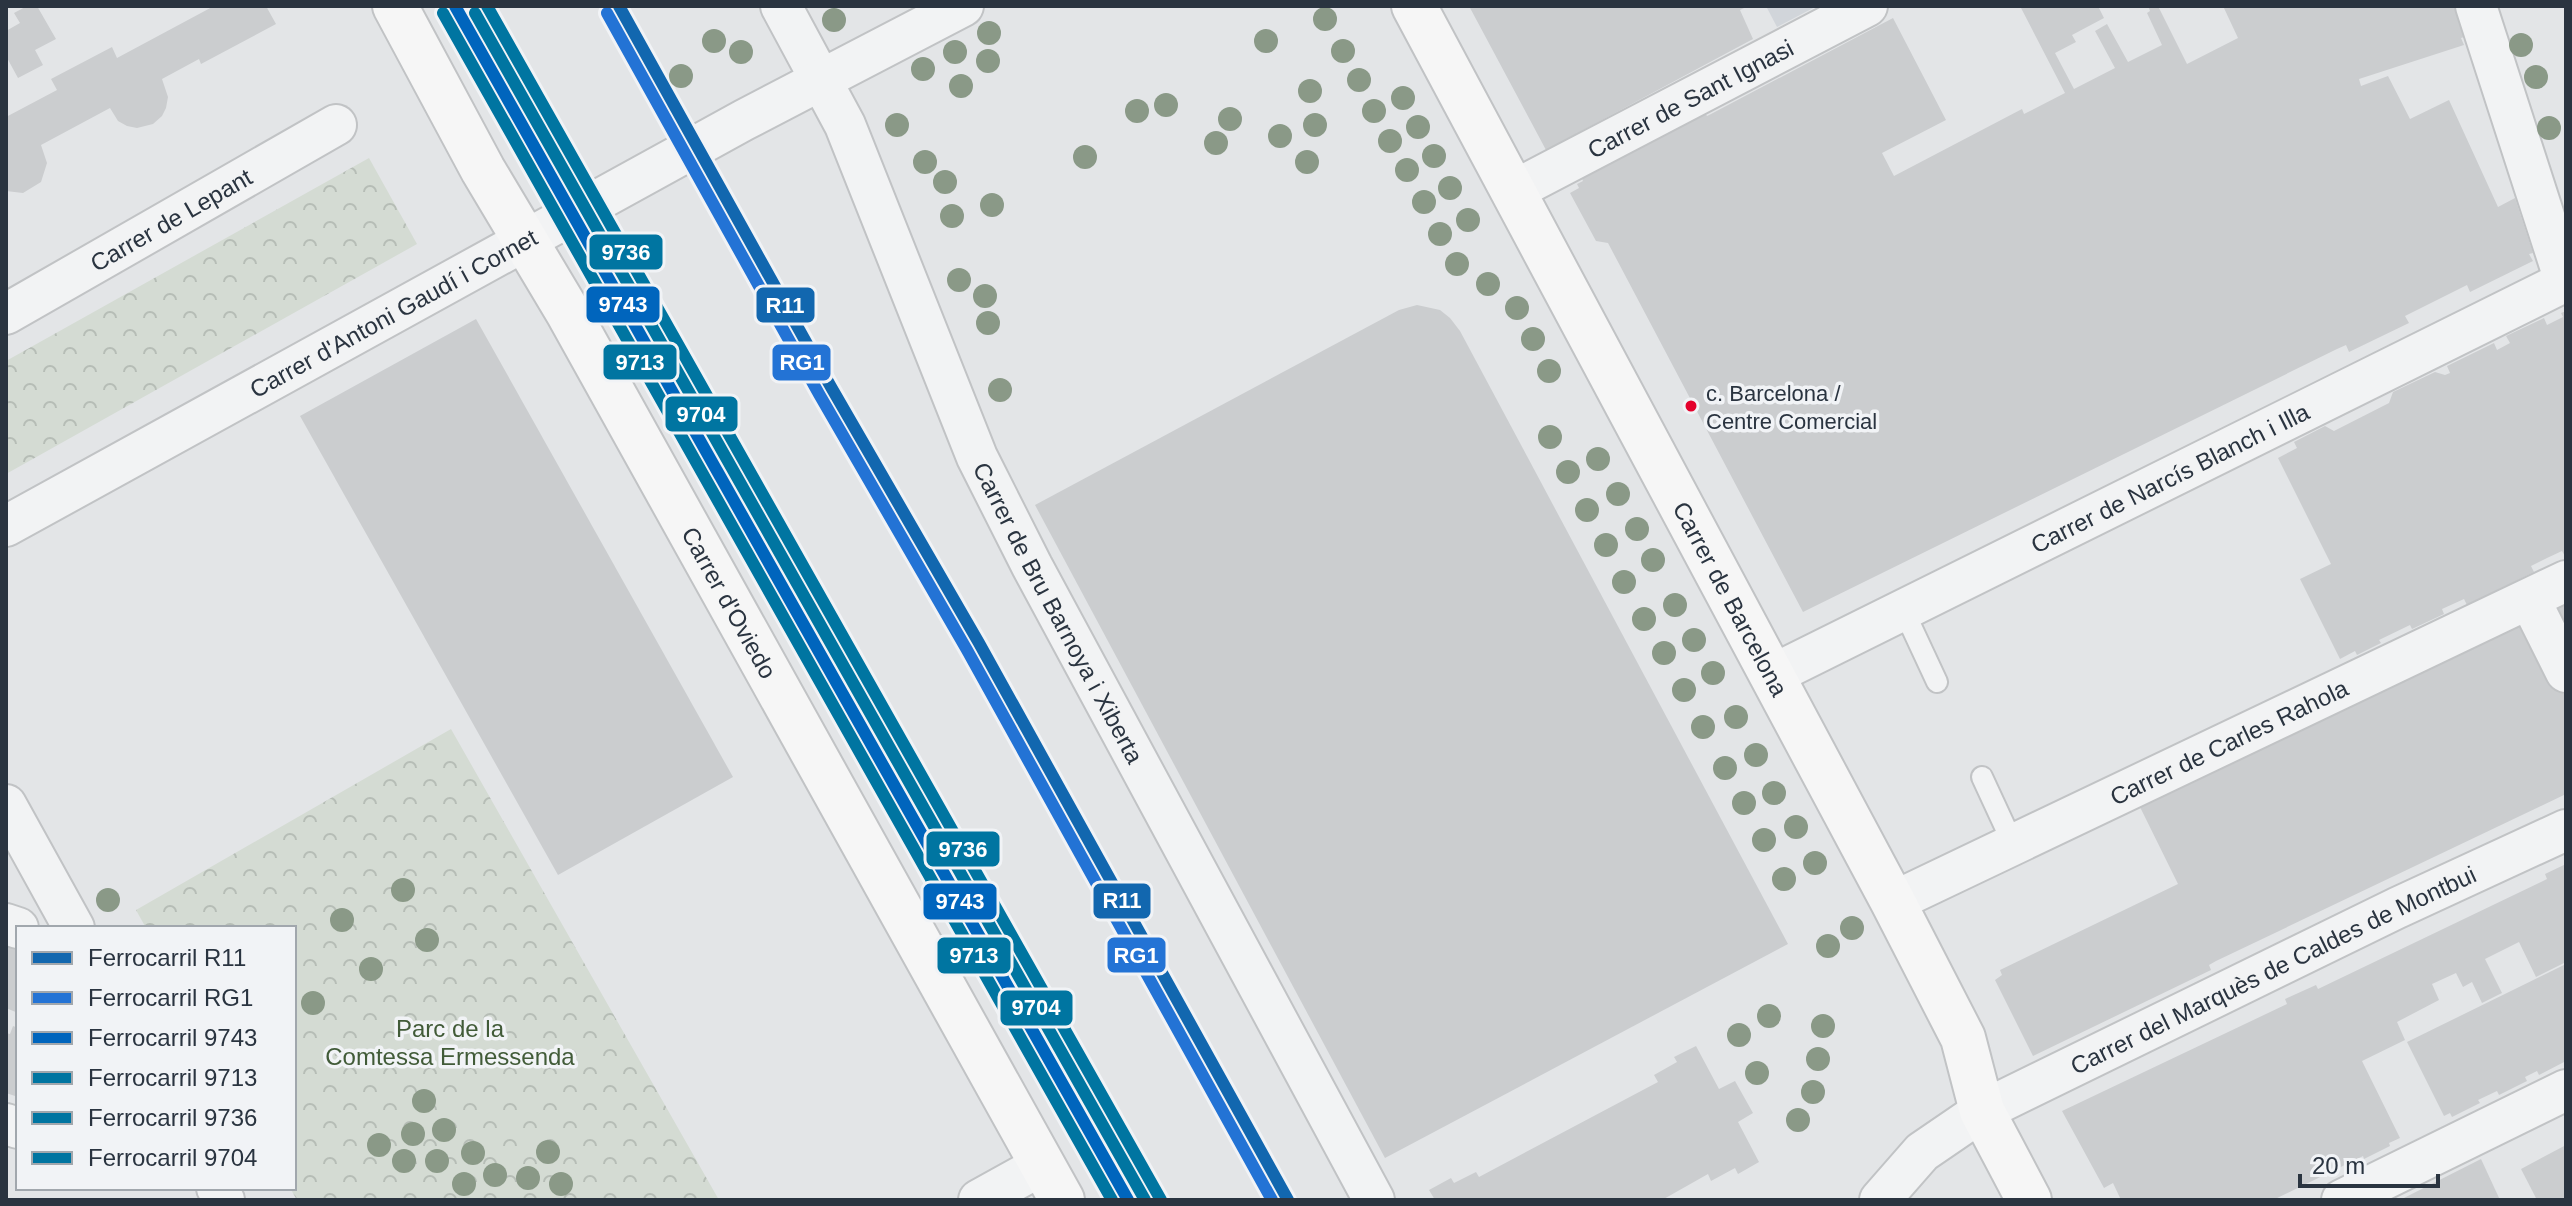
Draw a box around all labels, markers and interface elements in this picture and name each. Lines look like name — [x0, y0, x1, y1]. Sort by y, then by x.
street label: Carrer de Sant Ignasi — [1583, 34, 1798, 163]
street label: Carrer de Lepant — [85, 163, 257, 276]
street label: Carrer d'Antoni Gaudí i Cornet — [245, 223, 542, 403]
line badge: 9736 — [588, 233, 664, 271]
text: 9736 — [602, 240, 650, 265]
line badge: 9743 — [585, 285, 661, 324]
line badge: R11 — [755, 286, 816, 324]
text: 9743 — [599, 292, 647, 317]
text: R11 — [765, 293, 805, 318]
line badge: 9713 — [602, 343, 678, 381]
line badge: RG1 — [771, 343, 832, 382]
text: 9713 — [616, 350, 664, 375]
text: RG1 — [779, 350, 825, 375]
place label: c. Barcelona / Centre Comercial — [1706, 381, 1877, 434]
line badge: 9704 — [664, 395, 739, 433]
street label: Carrer de Narcís Blanch i Illa — [2026, 397, 2314, 558]
marker: c. Barcelona / Centre Comercial — [1683, 398, 1699, 414]
text: 9704 — [677, 402, 726, 427]
street label: Carrer de Bru Barnoya i Xiberta — [968, 458, 1149, 768]
street label: Carrer de Barcelona — [1668, 497, 1794, 701]
street label: Carrer d'Oviedo — [677, 522, 782, 683]
street label: Carrer de Carles Rahola — [2105, 673, 2353, 810]
line badge: 9736 — [925, 830, 1001, 868]
text: 9736 — [939, 837, 987, 862]
street label: Carrer del Marquès de Caldes de Montbui — [2066, 860, 2480, 1079]
line badge: 9743 — [922, 882, 998, 921]
line badge: R11 — [1092, 882, 1152, 920]
text: R11 — [1102, 888, 1142, 913]
text: 9743 — [936, 889, 984, 914]
legend — [16, 926, 296, 1190]
line badge: 9713 — [936, 936, 1012, 975]
line badge: RG1 — [1106, 936, 1167, 974]
text: 9713 — [950, 943, 998, 968]
text: RG1 — [1113, 943, 1159, 968]
text: Ferrocarril R11 — [88, 944, 246, 971]
text: Ferrocarril RG1 — [88, 984, 253, 1011]
line badge: 9704 — [999, 989, 1074, 1027]
text: 9704 — [1012, 995, 1061, 1020]
park label: Parc de la Comtessa Ermessenda — [325, 1015, 575, 1070]
text: Ferrocarril 9743 — [88, 1024, 257, 1051]
text: Ferrocarril 9713 — [88, 1064, 257, 1091]
text: Ferrocarril 9736 — [88, 1104, 257, 1131]
scale bar — [2300, 1138, 2438, 1188]
text: Ferrocarril 9704 — [88, 1144, 257, 1171]
text: 20 m — [2312, 1152, 2365, 1179]

